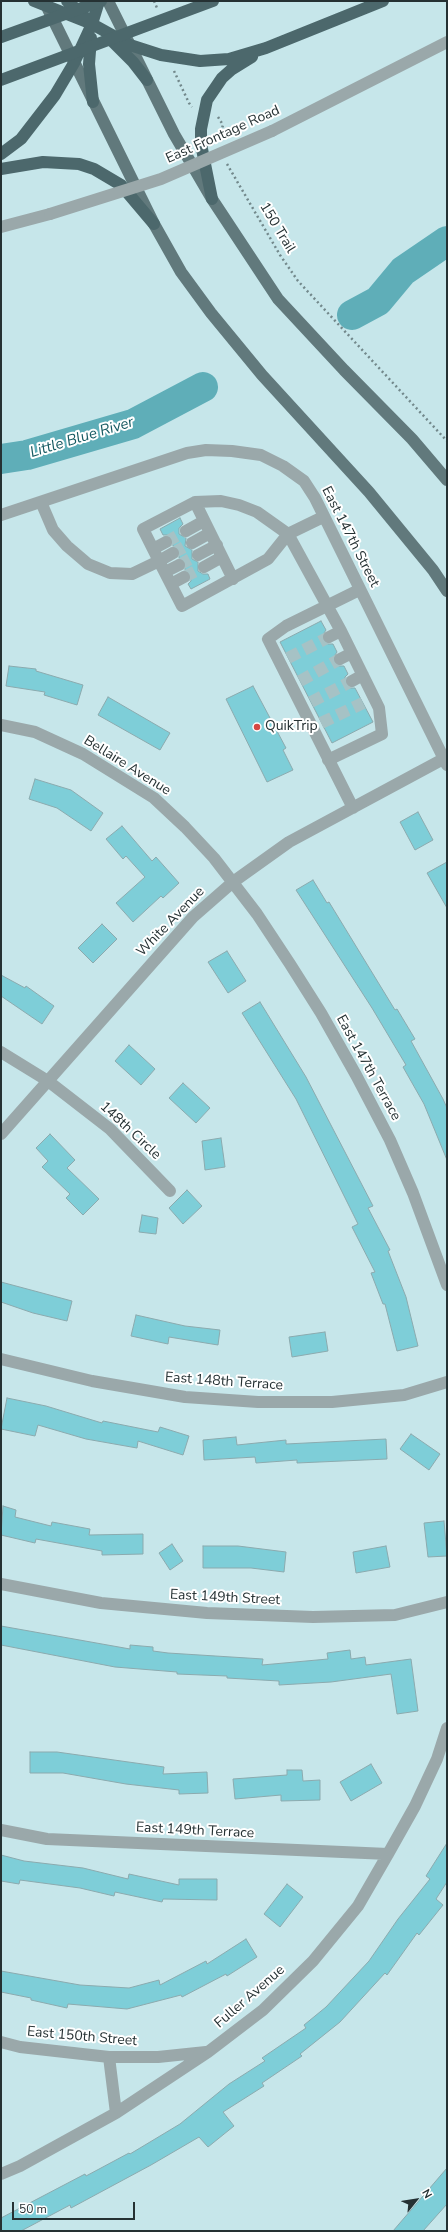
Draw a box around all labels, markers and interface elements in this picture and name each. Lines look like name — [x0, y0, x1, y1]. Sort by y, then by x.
street label: East Frontage Road — [163, 102, 283, 168]
street label: 150 Trail — [255, 200, 299, 256]
water label: Little Blue River — [28, 414, 136, 462]
street label: East 147th Street — [317, 484, 383, 590]
place label: QuikTrip — [265, 719, 318, 735]
marker: QuikTrip — [252, 722, 262, 732]
street label: Bellaire Avenue — [80, 733, 174, 799]
street label: White Avenue — [134, 884, 208, 960]
street label: East 147th Terrace — [332, 1012, 404, 1124]
street label: 148th Circle — [96, 1099, 164, 1163]
street label: East 148th Terrace — [164, 1369, 284, 1395]
street label: East 149th Street — [169, 1587, 281, 1609]
street label: East 149th Terrace — [136, 1820, 254, 1842]
street label: Fuller Avenue — [212, 1962, 288, 2032]
street label: East 150th Street — [26, 2024, 138, 2050]
north arrow — [396, 2180, 436, 2220]
text: N — [418, 2186, 435, 2201]
scale bar — [14, 2194, 137, 2220]
text: 50 m — [19, 2201, 47, 2217]

